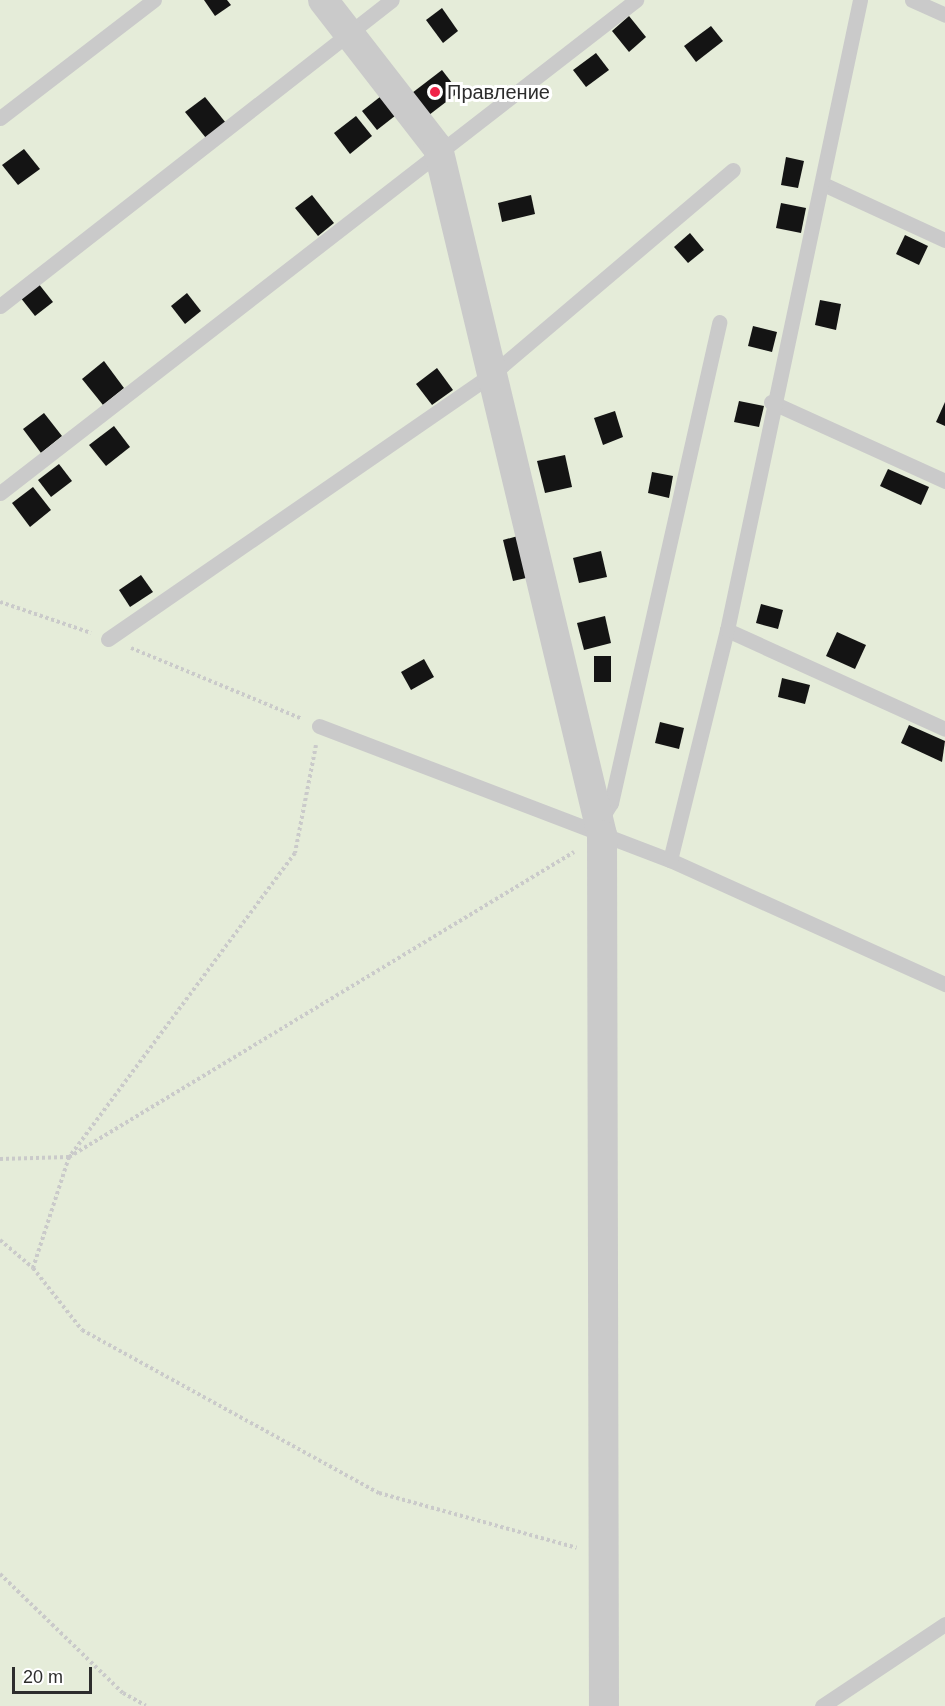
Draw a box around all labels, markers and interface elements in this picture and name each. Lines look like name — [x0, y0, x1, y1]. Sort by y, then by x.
place label: Правление — [447, 80, 550, 104]
marker: Правление — [428, 85, 442, 99]
scale bar — [15, 1655, 94, 1693]
text: 20 m — [23, 1667, 63, 1687]

